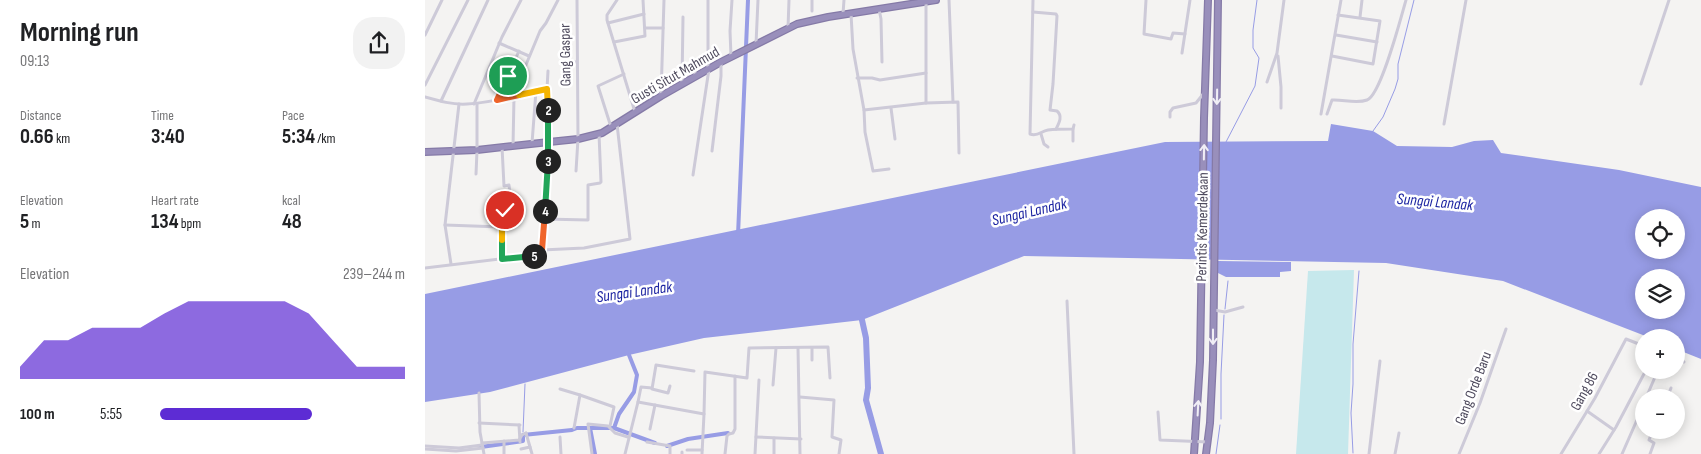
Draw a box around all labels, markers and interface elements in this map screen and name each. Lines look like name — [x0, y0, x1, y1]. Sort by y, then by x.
text: Morning run — [20, 16, 139, 49]
button: share — [353, 17, 405, 69]
street label: Gang Gaspar — [555, 23, 576, 87]
street label: Gusti Situt Mahmud — [628, 42, 723, 108]
text: 09:13 — [20, 52, 50, 71]
pin — [487, 55, 529, 97]
icon: arrive — [494, 62, 522, 90]
one-way arrow — [1212, 88, 1221, 104]
pin: 2 — [535, 98, 561, 122]
text: 2 — [545, 102, 552, 119]
text: Distance — [20, 107, 61, 124]
text: Time — [151, 107, 174, 124]
text: Pace — [282, 107, 304, 124]
text: 0.66 — [20, 124, 54, 149]
text: 3:40 — [151, 124, 185, 149]
text: 5:34 — [282, 124, 315, 149]
text: km — [54, 130, 70, 147]
text: /km — [315, 130, 336, 147]
one-way arrow — [1199, 145, 1209, 161]
pin: 3 — [535, 148, 561, 174]
text: 3 — [545, 153, 552, 170]
street label: Perintis Kemerdekaan — [1192, 172, 1213, 282]
pin — [484, 189, 526, 231]
water label: Sungai Landak — [1396, 190, 1475, 215]
text: Elevation — [20, 192, 63, 209]
text: Heart rate — [151, 192, 199, 209]
text: kcal — [282, 192, 301, 209]
water label: Sungai Landak — [990, 194, 1070, 230]
icon: check — [491, 196, 519, 224]
pin: 4 — [533, 198, 557, 224]
text: 4 — [542, 203, 549, 220]
text: 5 — [20, 209, 29, 234]
text: 134 — [151, 209, 178, 234]
text: 48 — [282, 209, 302, 234]
map controls — [1635, 209, 1685, 439]
button: locate — [1635, 209, 1685, 259]
text: m — [29, 215, 40, 232]
text: bpm — [178, 215, 201, 232]
pin: 5 — [521, 244, 547, 268]
text: 5 — [531, 248, 538, 265]
text: Elevation — [20, 265, 69, 284]
text: 239–244 m — [343, 265, 405, 284]
button: layers — [1635, 269, 1685, 319]
water label: Sungai Landak — [595, 278, 674, 307]
one-way arrow — [1208, 328, 1218, 345]
button: + — [1635, 329, 1685, 379]
street label: Gang Orde Baru — [1451, 349, 1496, 428]
street label: Gang 86 — [1566, 369, 1603, 414]
button: − — [1635, 389, 1685, 439]
one-way arrow — [1193, 400, 1202, 416]
text: 100 m — [20, 405, 55, 424]
text: 5:55 — [100, 405, 122, 424]

